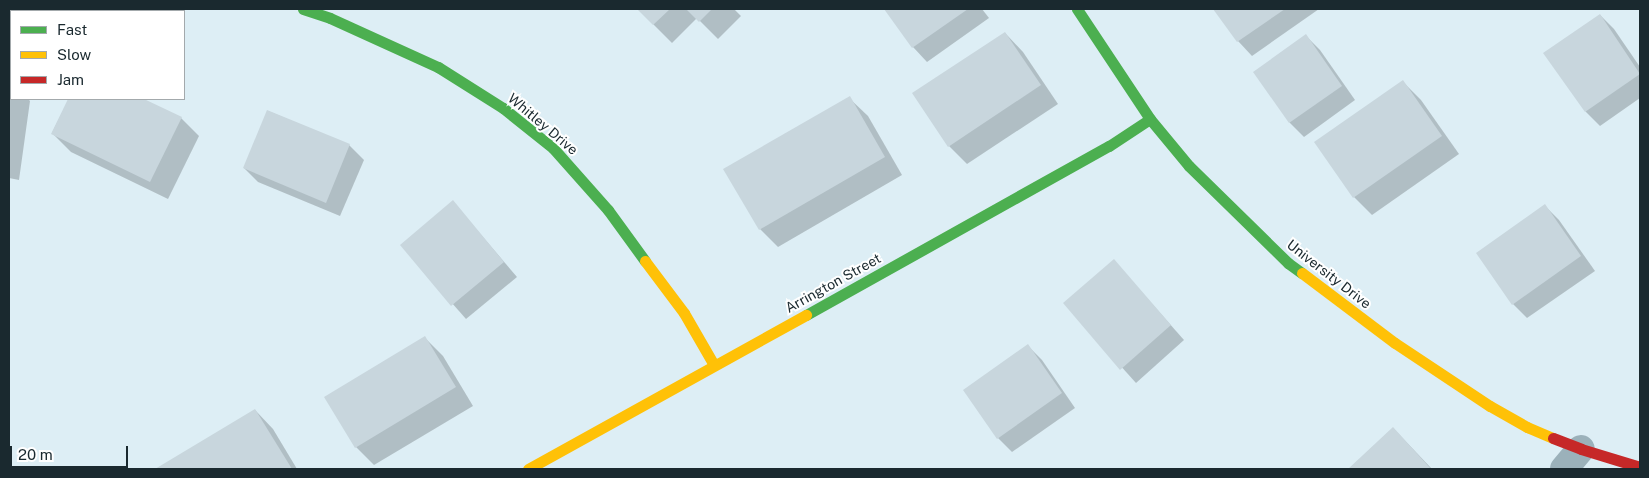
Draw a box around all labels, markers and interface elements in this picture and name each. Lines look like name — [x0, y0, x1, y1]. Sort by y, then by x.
legend — [10, 10, 185, 100]
text: Fast — [57, 21, 87, 38]
text: Slow — [57, 46, 91, 63]
text: Jam — [57, 71, 84, 88]
street label: Whitley Drive — [504, 90, 582, 158]
street label: University Drive — [1284, 236, 1374, 312]
street label: Arrington Street — [782, 250, 884, 316]
scale bar — [12, 436, 130, 468]
text: 20 m — [18, 446, 53, 463]

